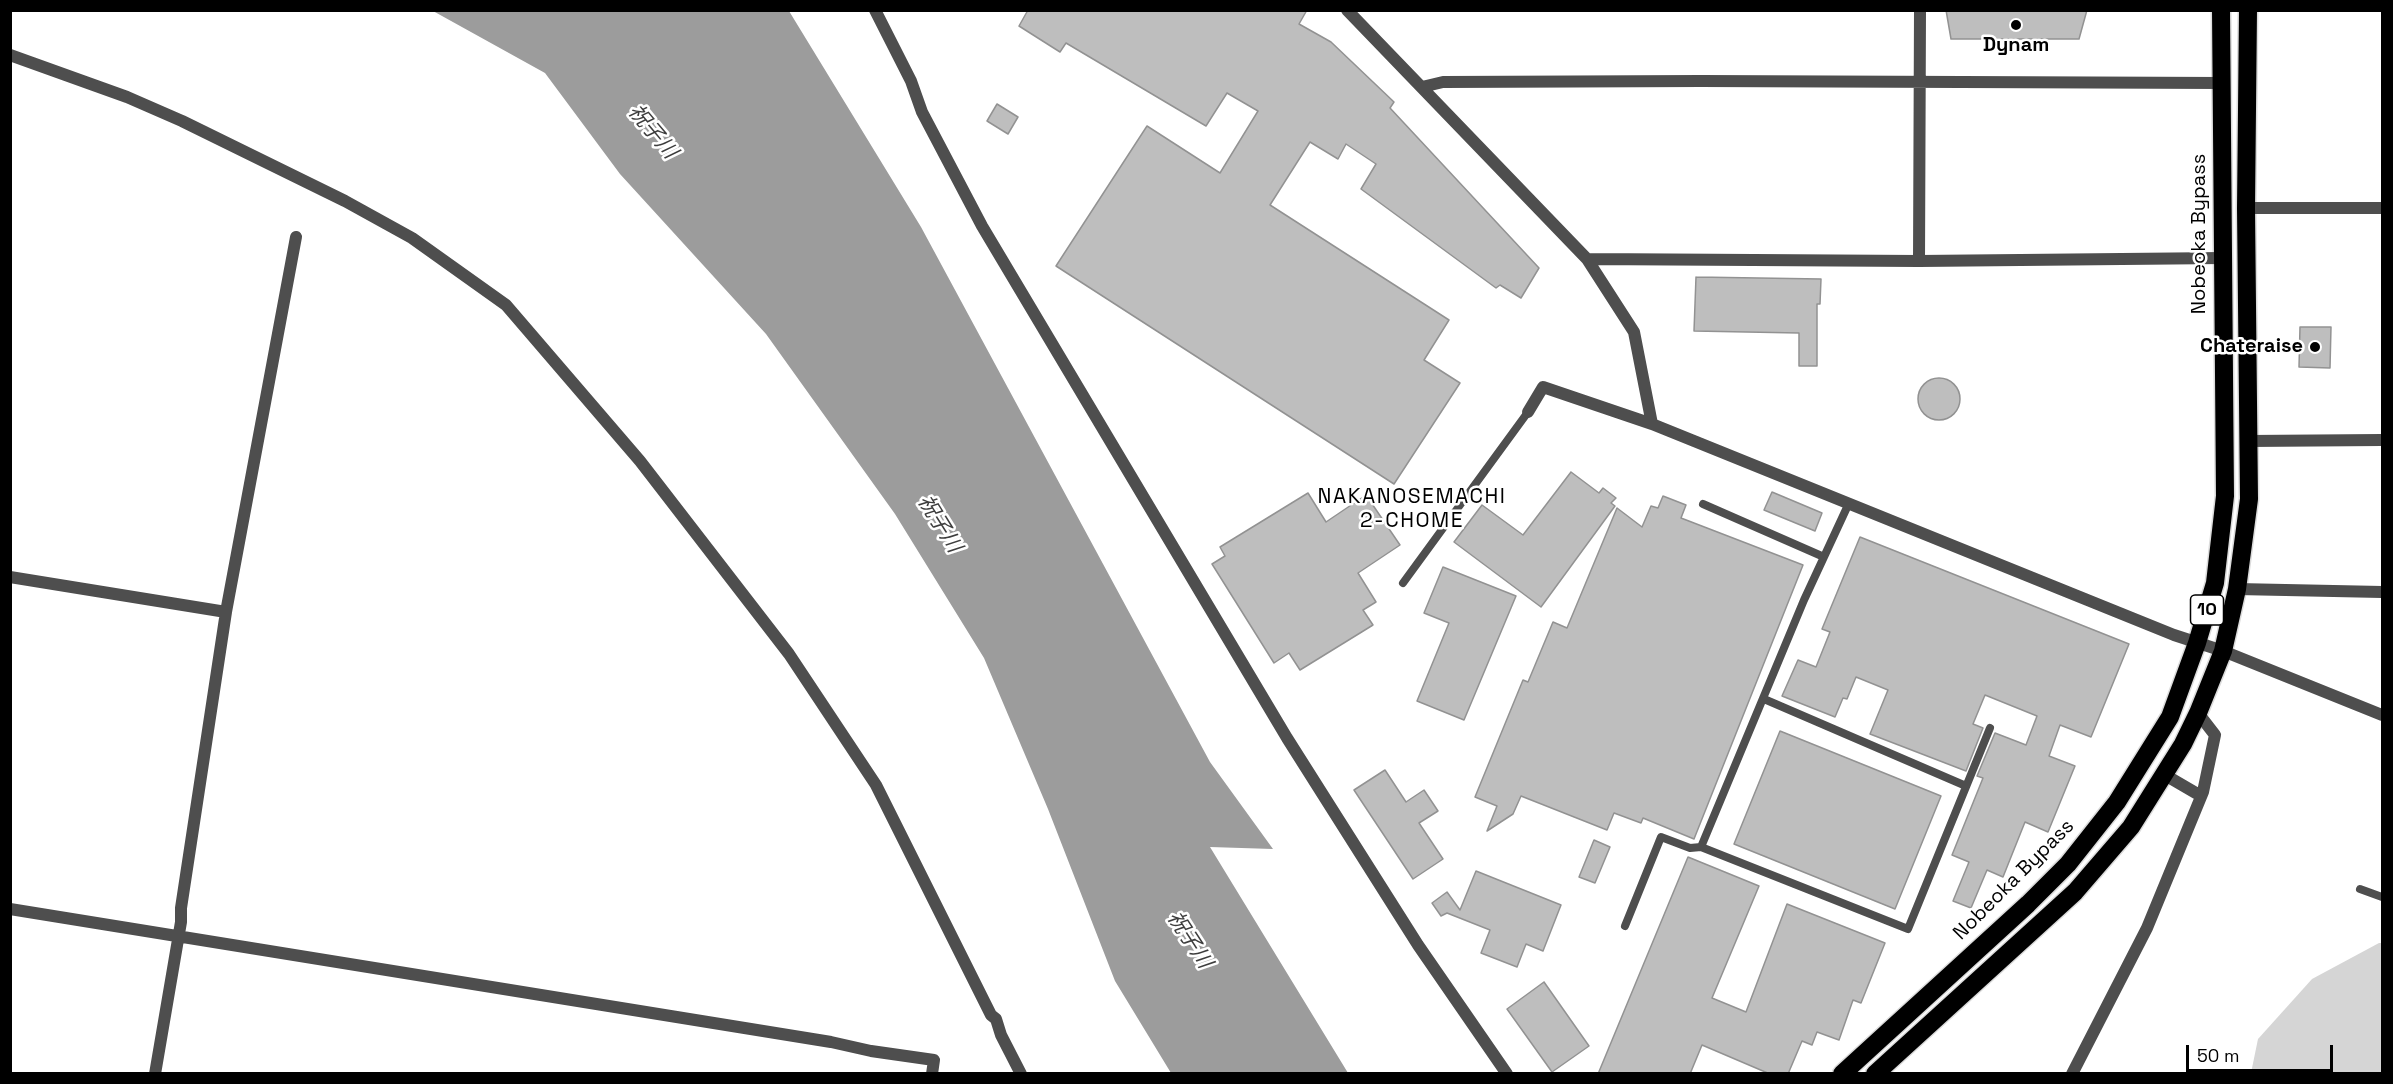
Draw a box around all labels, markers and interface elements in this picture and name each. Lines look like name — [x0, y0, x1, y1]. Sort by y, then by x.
marker: Dynam — [2009, 18, 2023, 32]
place label: Dynam — [1983, 34, 2049, 58]
water label: 祝子川 — [622, 100, 682, 164]
street label: Nobeoka Bypass — [2188, 154, 2212, 314]
place label: Chateraise — [2200, 335, 2303, 359]
marker: Chateraise — [2308, 340, 2322, 354]
district label: NAKANOSEMACHI 2-CHOME — [1318, 484, 1506, 534]
water label: 祝子川 — [912, 491, 966, 557]
road number: 10 — [2190, 595, 2224, 625]
street label: Nobeoka Bypass — [1949, 815, 2079, 945]
water label: 祝子川 — [1161, 907, 1217, 973]
scale bar — [2189, 1033, 2336, 1071]
text: 50 m — [2197, 1044, 2239, 1067]

